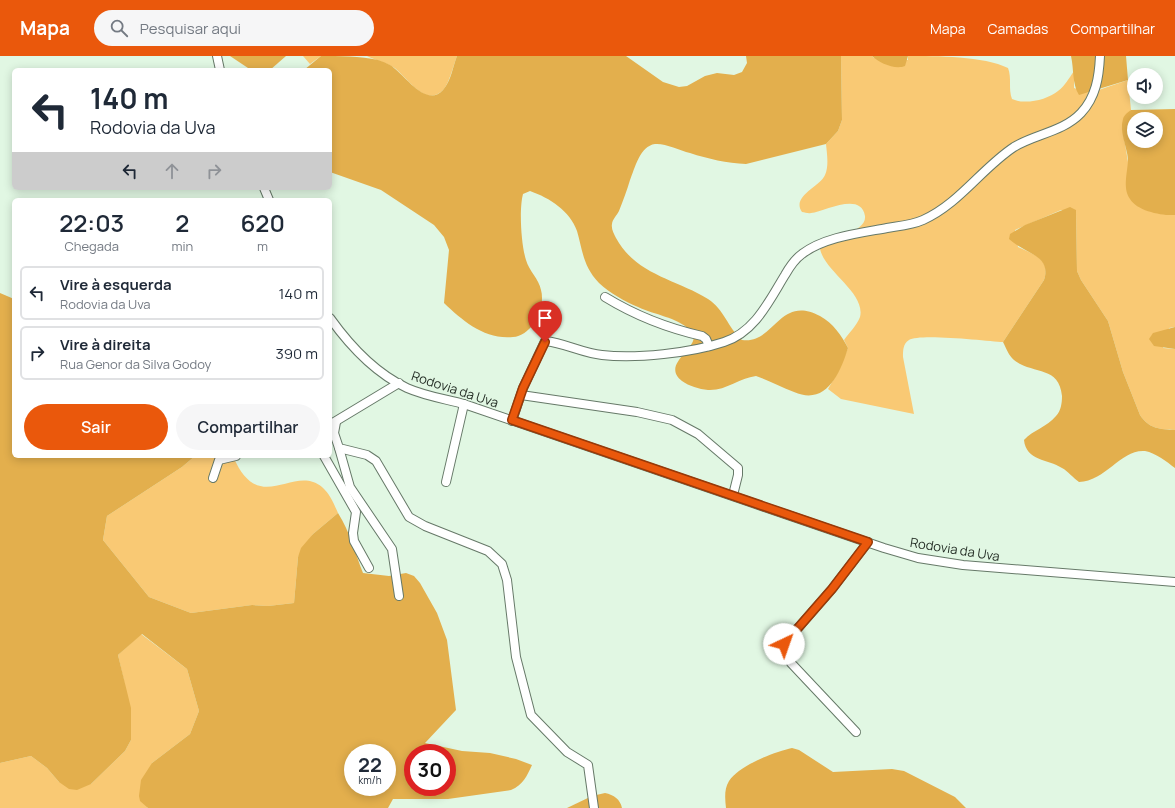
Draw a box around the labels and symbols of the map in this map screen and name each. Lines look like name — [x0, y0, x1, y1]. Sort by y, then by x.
pin — [528, 301, 562, 342]
street label: Rodovia da Uva — [409, 366, 501, 412]
street label: Rodovia da Uva — [909, 533, 1001, 565]
position arrow — [763, 623, 805, 665]
speed limit sign: 30 — [404, 744, 456, 796]

